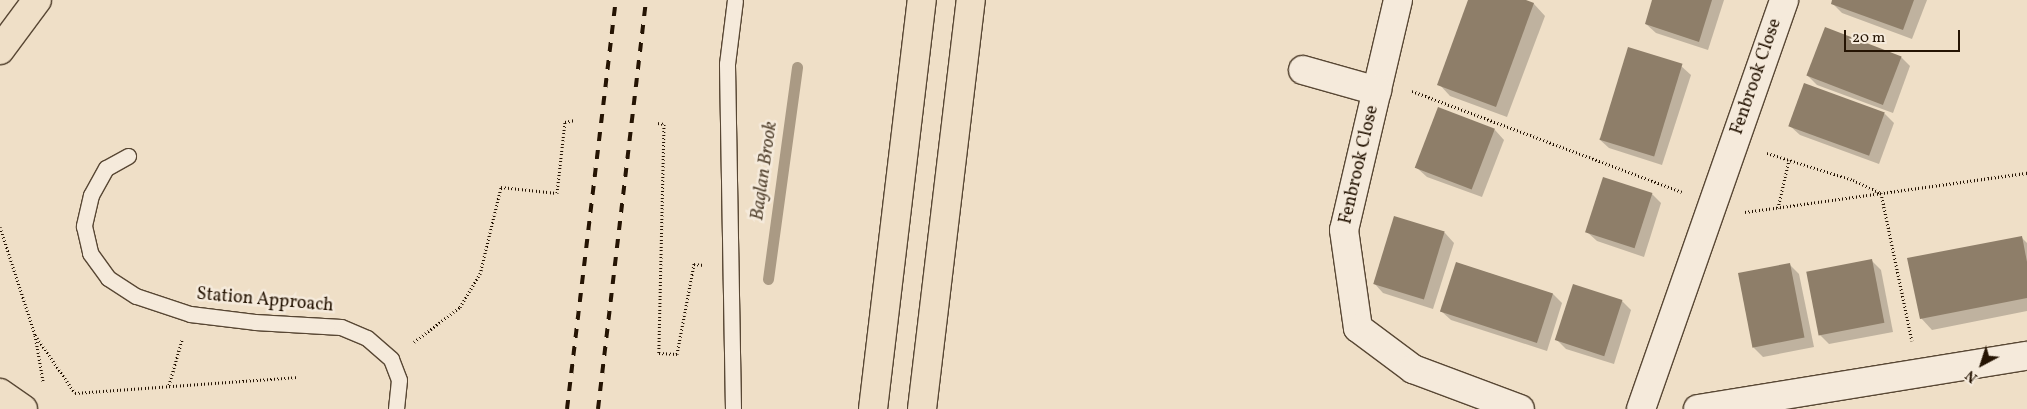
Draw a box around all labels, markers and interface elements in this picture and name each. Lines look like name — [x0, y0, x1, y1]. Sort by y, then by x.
street label: Fenbrook Close — [1727, 16, 1787, 138]
scale bar — [1847, 20, 1963, 52]
text: 20 m — [1852, 28, 1885, 49]
street label: Fenbrook Close — [1336, 104, 1384, 226]
water label: Baglan Brook — [747, 120, 783, 222]
street label: Station Approach — [196, 284, 334, 318]
north arrow — [1957, 339, 2007, 389]
text: N — [1962, 365, 1982, 386]

